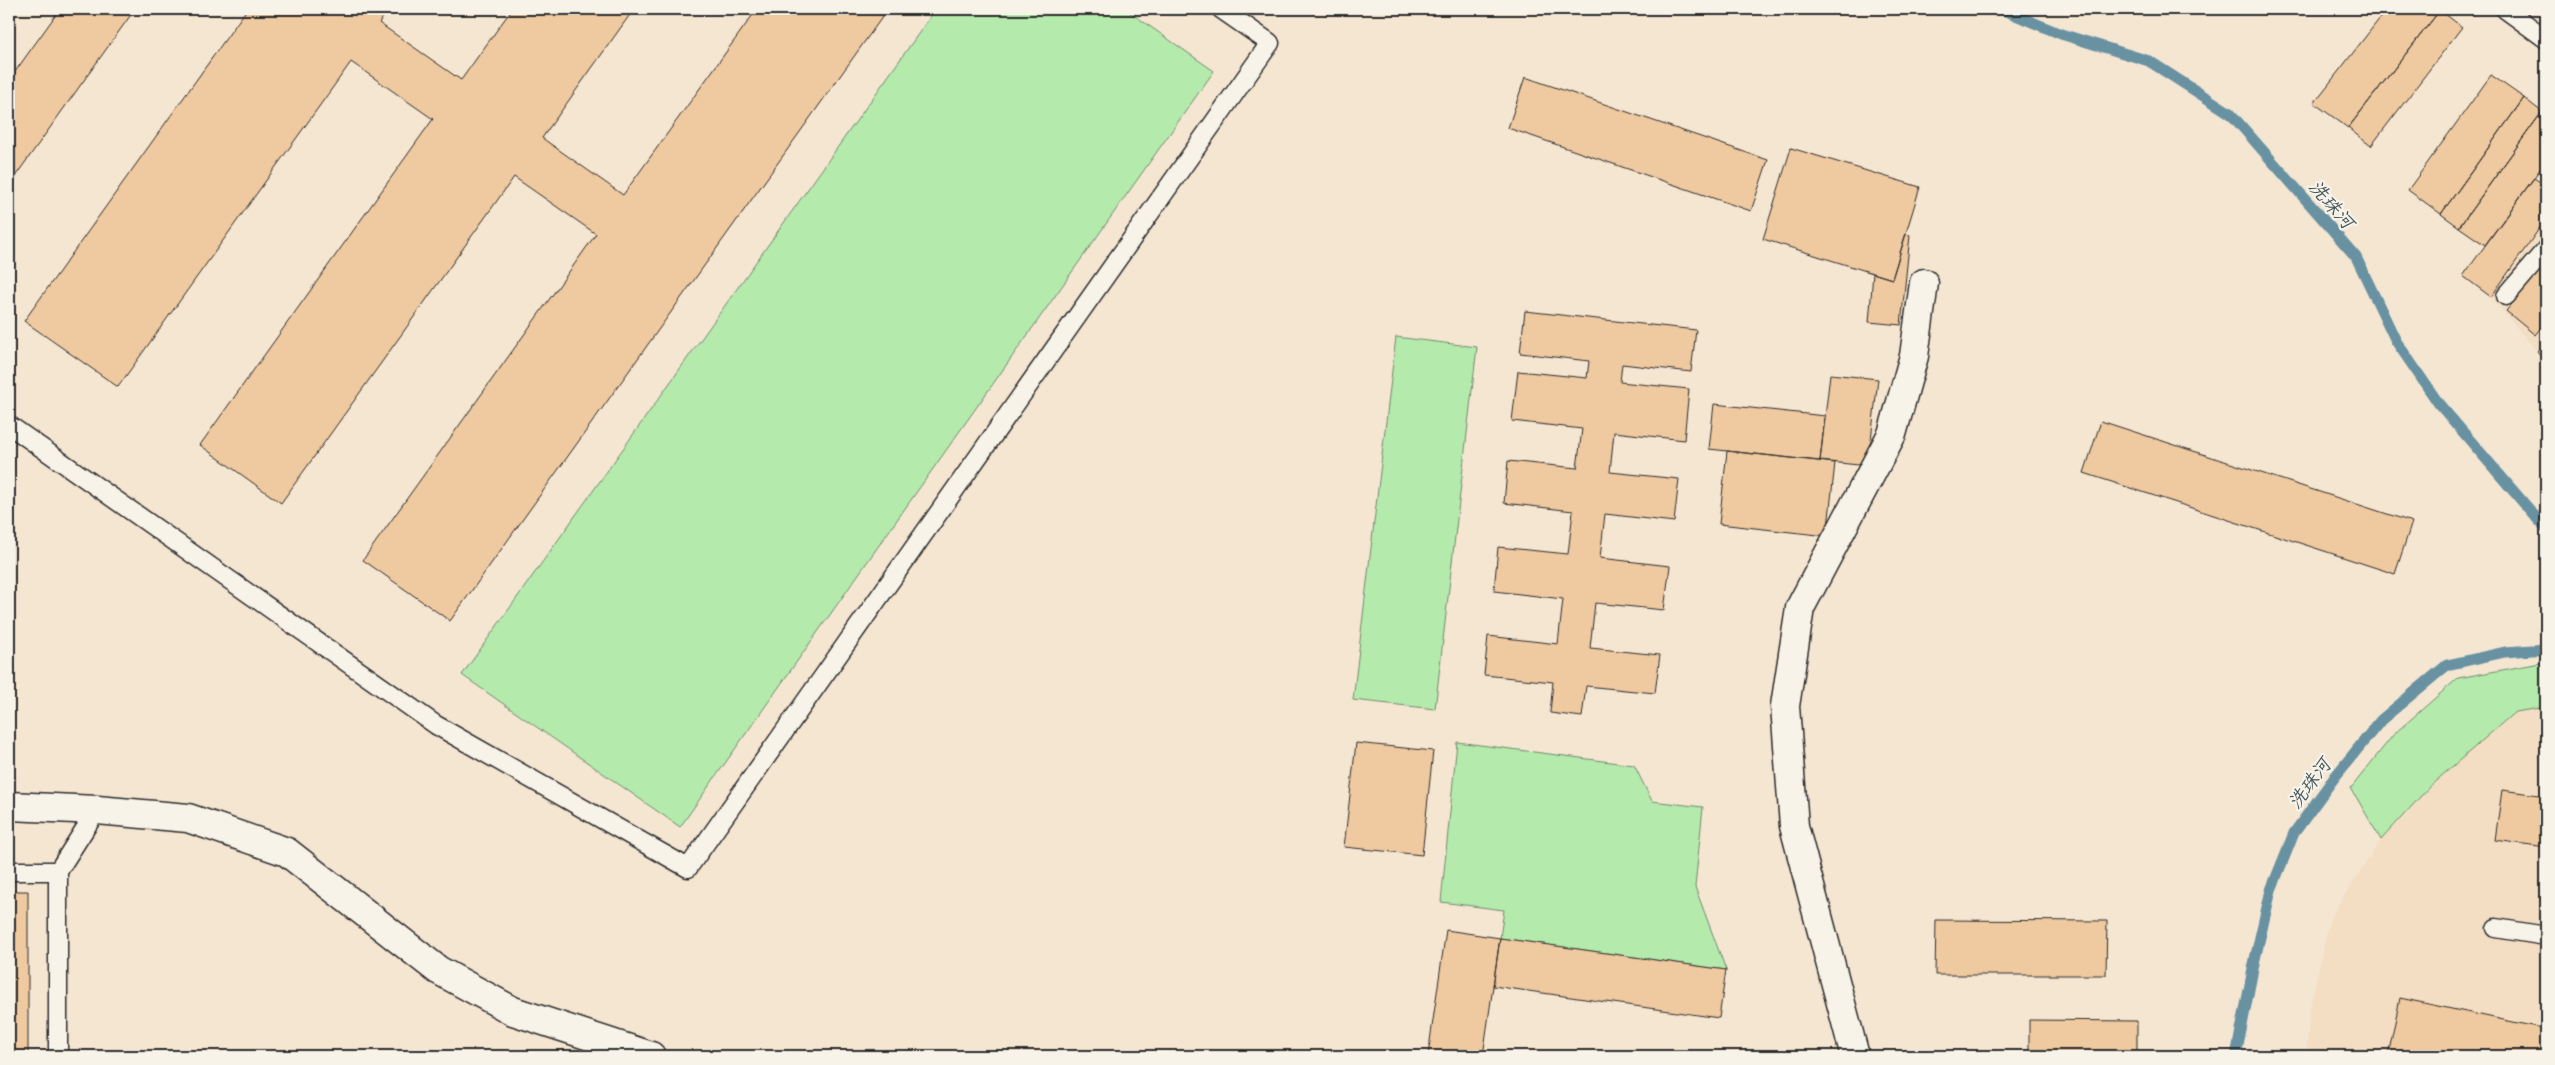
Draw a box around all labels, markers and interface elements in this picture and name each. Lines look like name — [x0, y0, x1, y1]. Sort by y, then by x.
water label: 洗珠河 — [2304, 176, 2360, 236]
water label: 洗珠河 — [2284, 752, 2338, 813]

